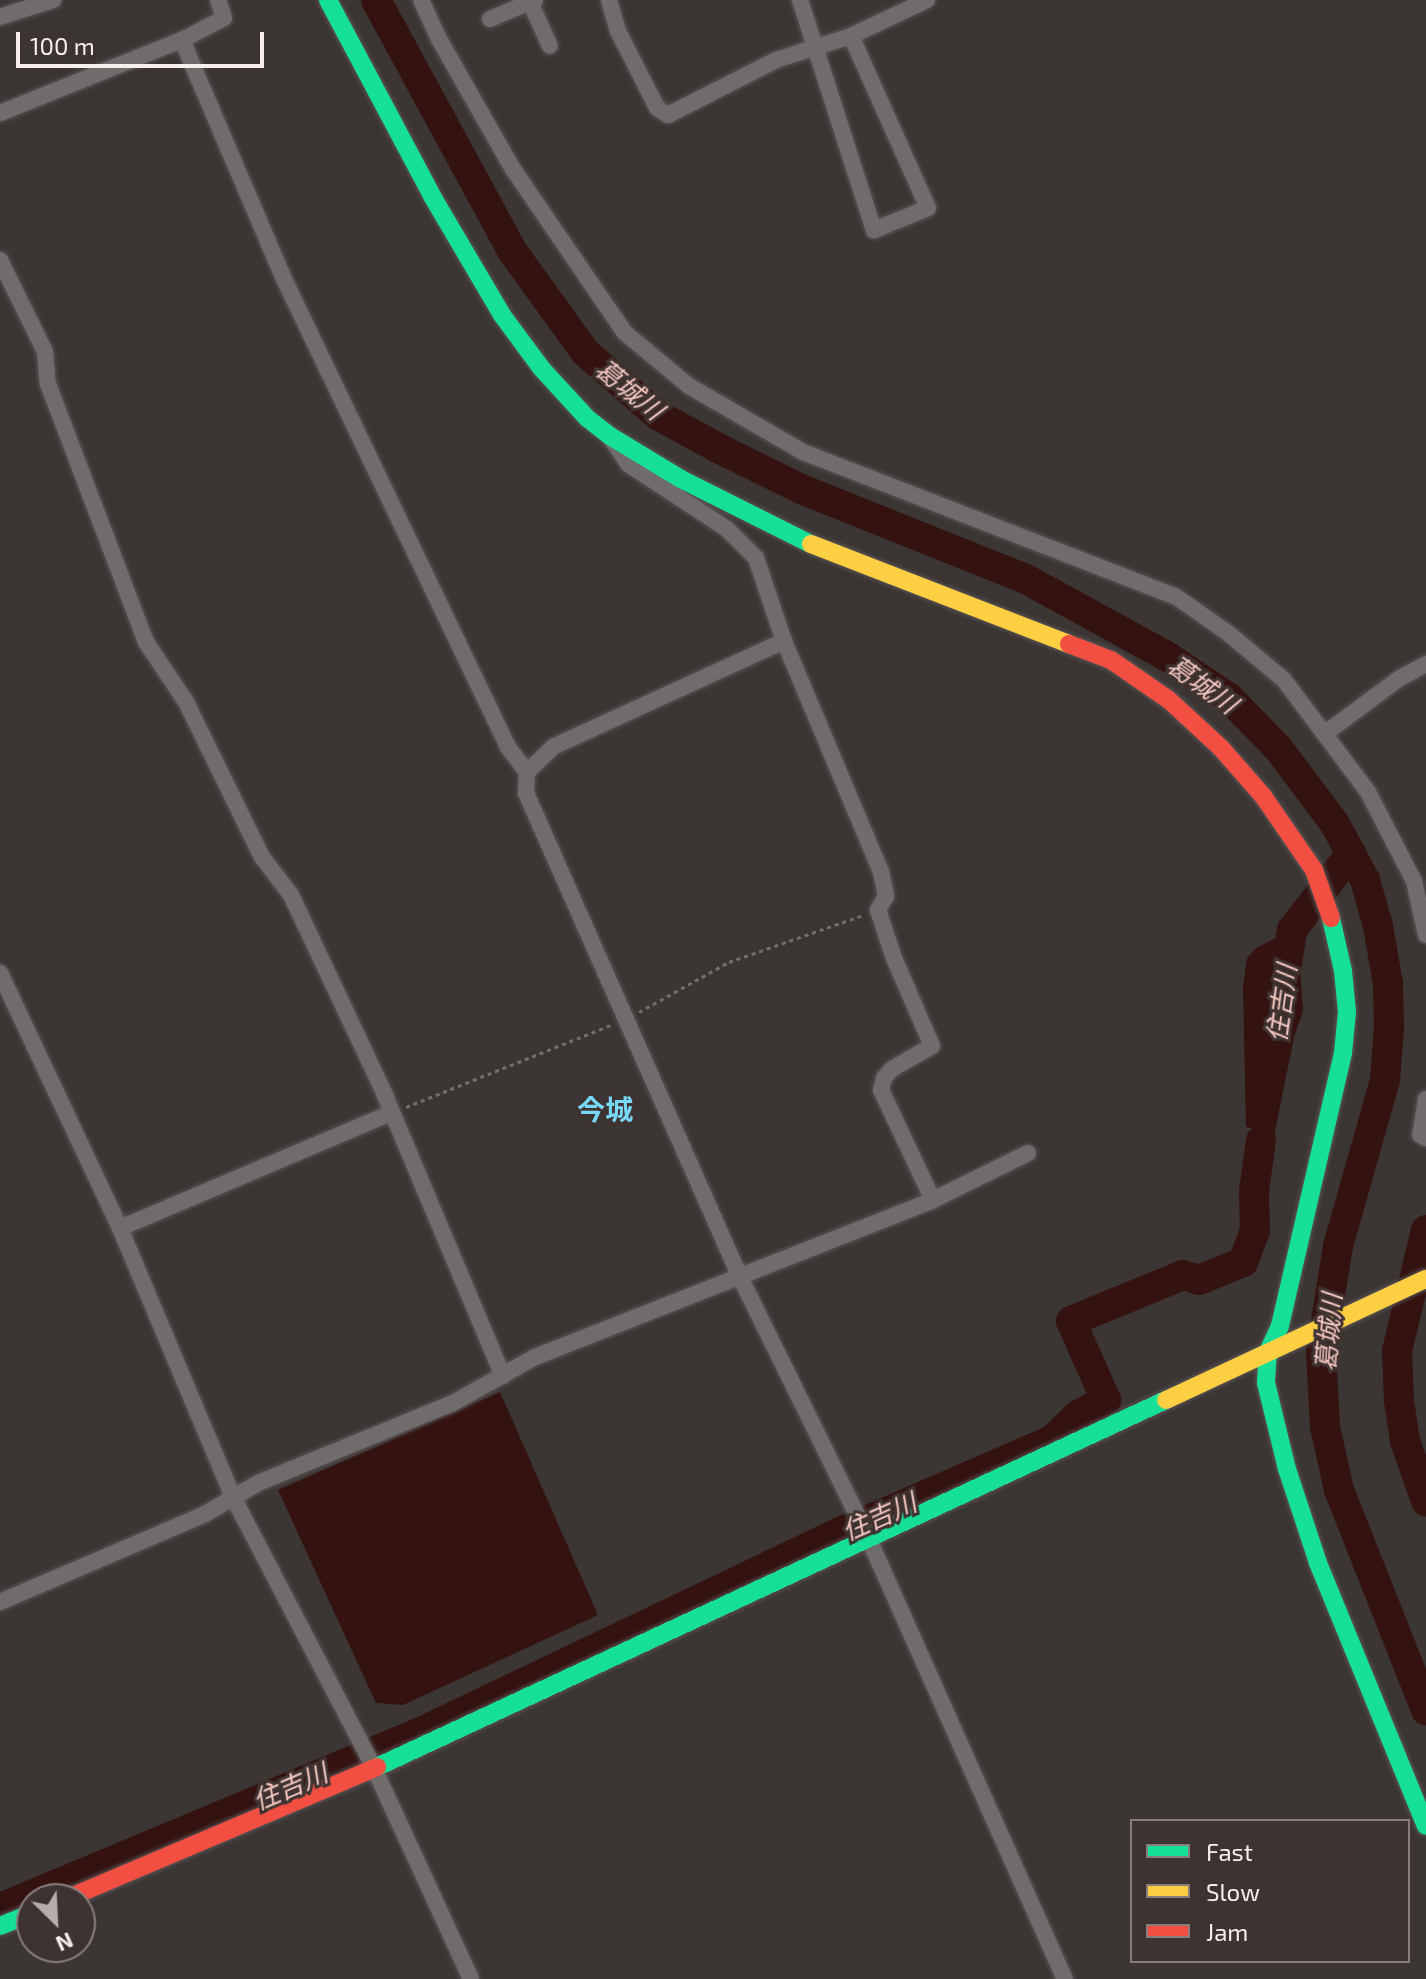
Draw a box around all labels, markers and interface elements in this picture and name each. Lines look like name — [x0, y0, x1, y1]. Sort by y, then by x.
scale bar — [20, 16, 268, 66]
text: 100 m — [30, 31, 95, 60]
water label: 葛城川 — [590, 352, 670, 426]
water label: 葛城川 — [1162, 648, 1244, 720]
water label: 住吉川 — [1260, 962, 1302, 1044]
district label: 今城 — [577, 1092, 633, 1126]
water label: 葛城川 — [1309, 1292, 1347, 1372]
water label: 住吉川 — [837, 1486, 921, 1546]
water label: 住吉川 — [248, 1756, 332, 1816]
legend — [1130, 1819, 1410, 1963]
text: Fast — [1206, 1837, 1253, 1866]
text: Slow — [1206, 1877, 1260, 1906]
north arrow — [16, 1883, 96, 1963]
text: Jam — [1206, 1917, 1248, 1946]
text: N — [52, 1928, 78, 1958]

